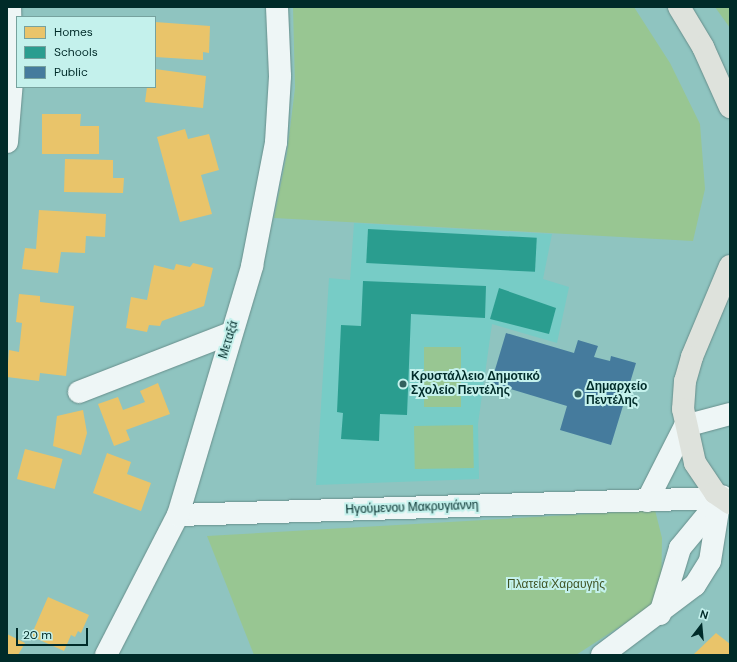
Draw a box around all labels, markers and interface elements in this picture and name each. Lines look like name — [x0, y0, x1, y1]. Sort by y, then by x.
legend — [16, 16, 156, 88]
text: Homes — [54, 24, 93, 40]
text: Schools — [54, 44, 98, 60]
text: Public — [54, 64, 88, 80]
street label: Μεταξά — [216, 319, 242, 361]
place label: Κρυστάλλειο Δημοτικό Σχολείο Πεντέλης — [411, 370, 540, 398]
marker: Κρυστάλλειο Δημοτικό Σχολείο Πεντέλης — [398, 379, 408, 389]
place label: Δημαρχείο Πεντέλης — [586, 380, 647, 408]
marker: Δημαρχείο Πεντέλης — [573, 389, 583, 399]
street label: Ηγούμενου Μακρυγιάννη — [345, 498, 479, 518]
park label: Πλατεία Χαραυγής — [507, 578, 605, 592]
north arrow — [681, 606, 721, 646]
text: N — [699, 607, 710, 622]
scale bar — [18, 620, 90, 646]
text: 20 m — [23, 627, 52, 643]

